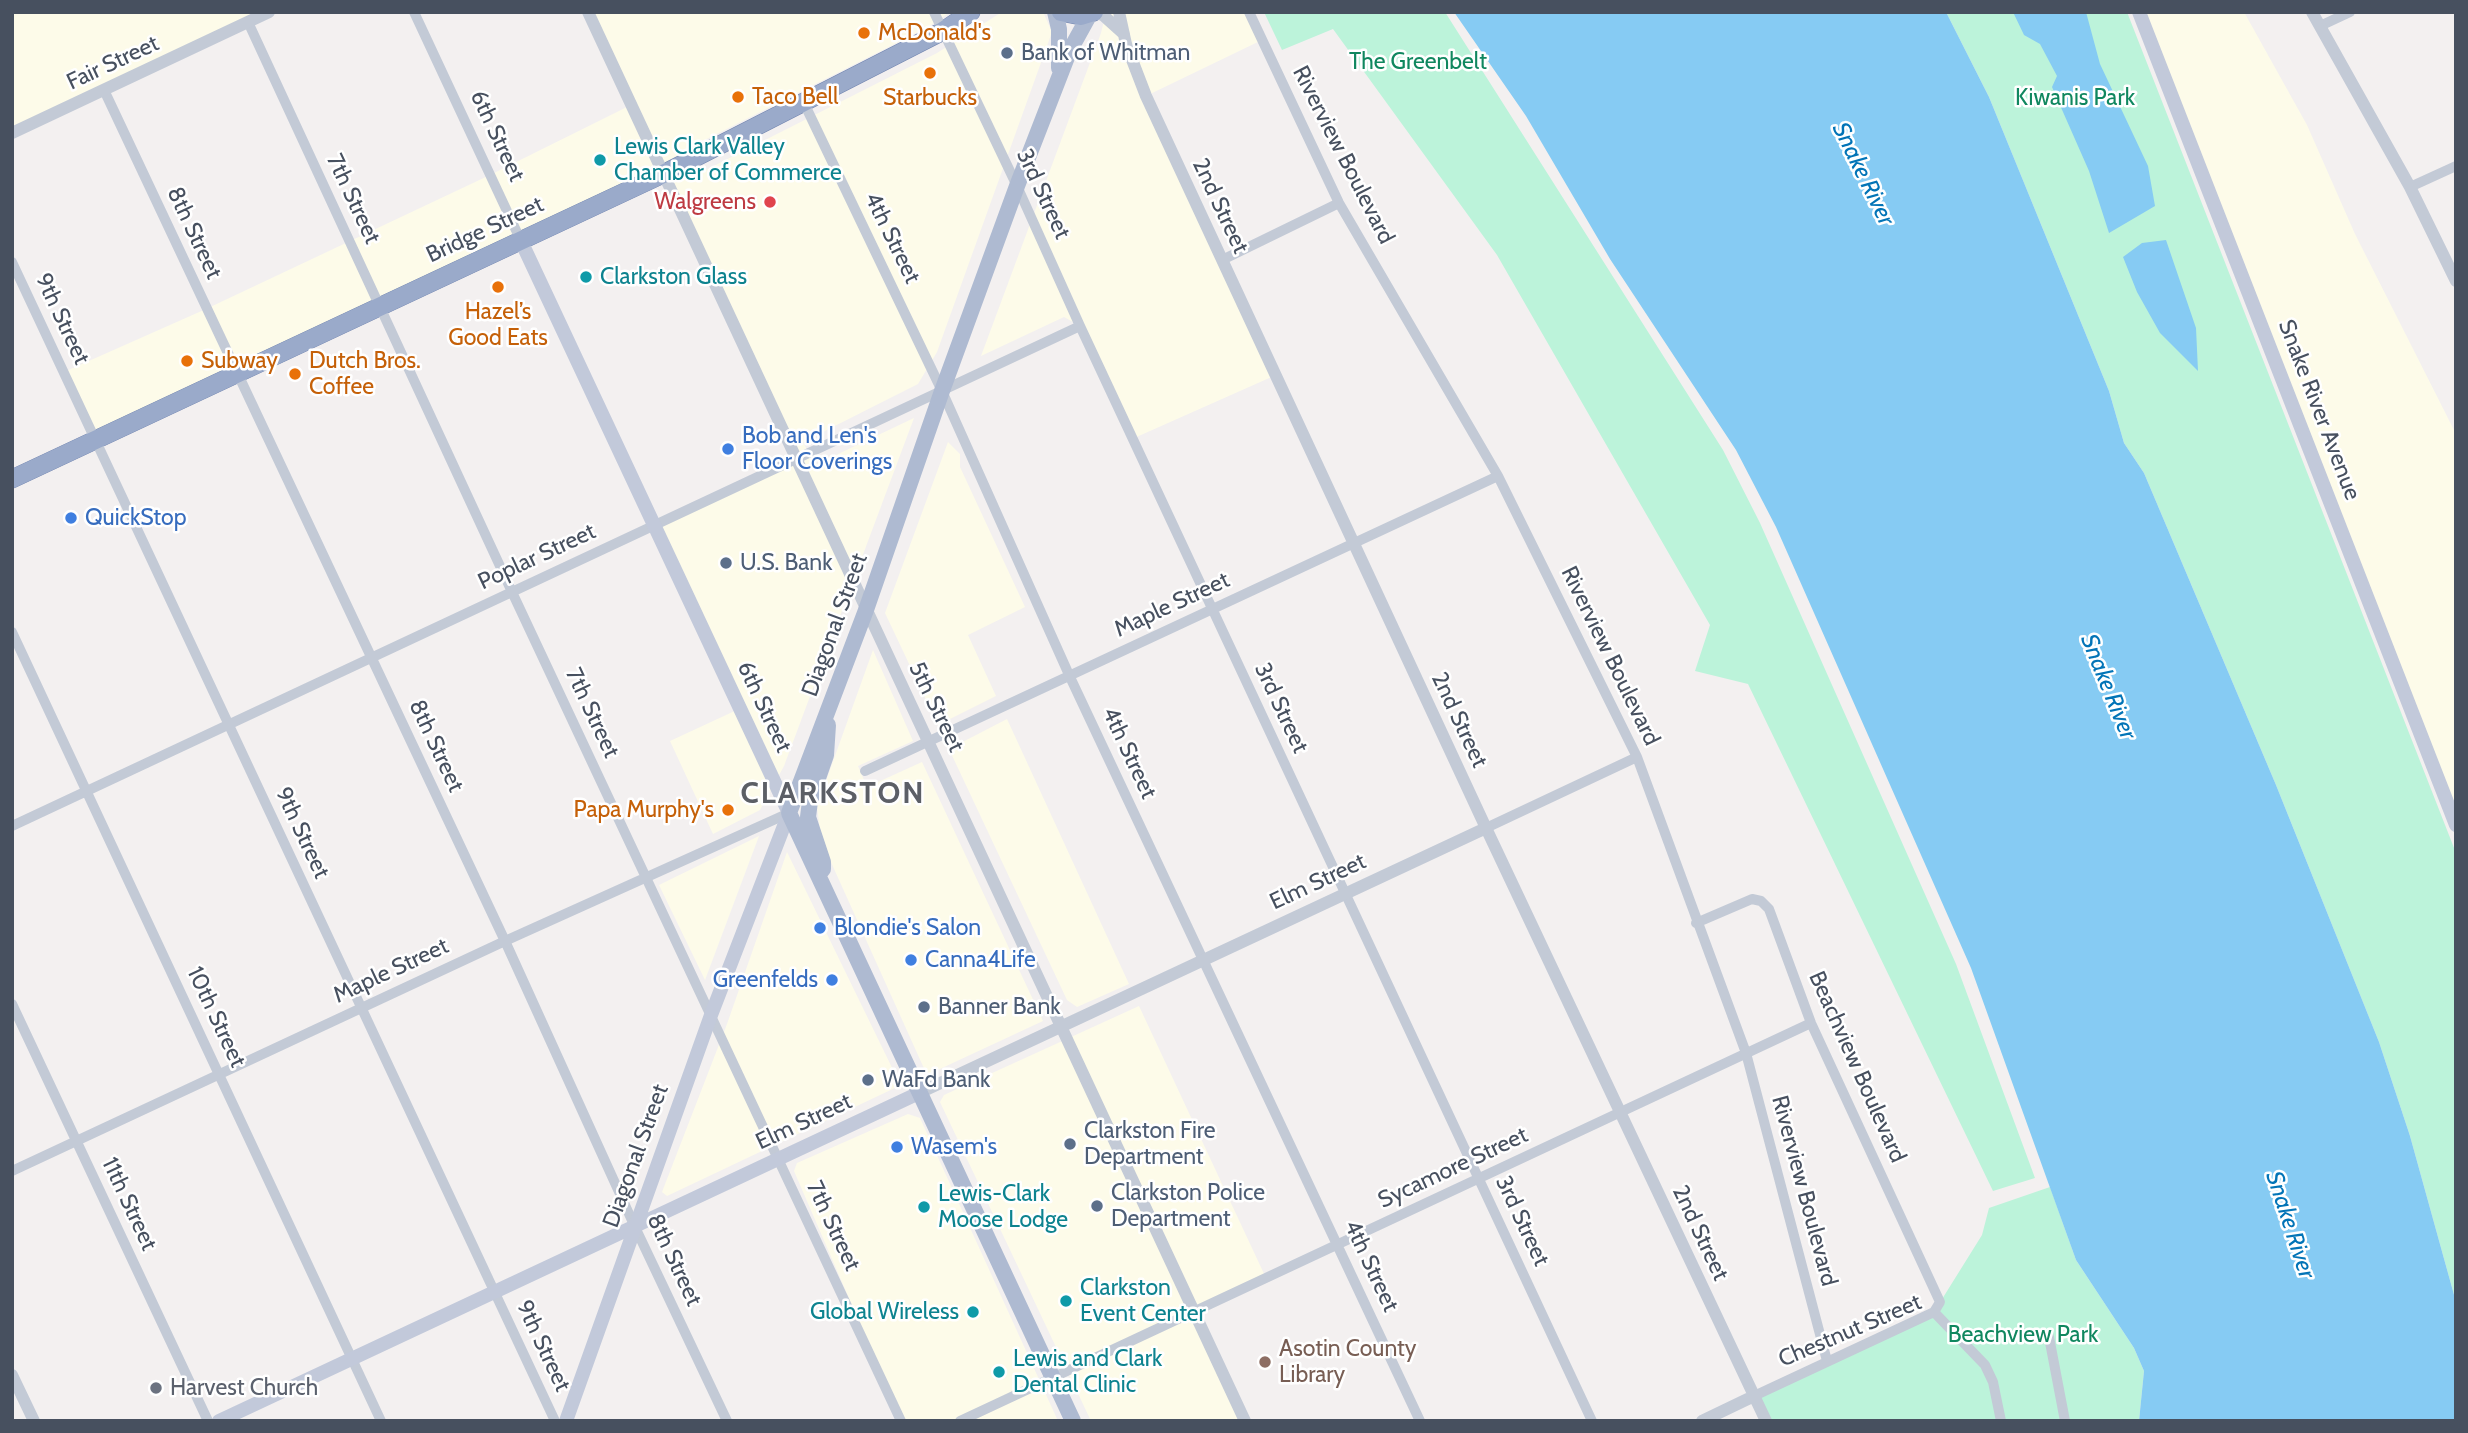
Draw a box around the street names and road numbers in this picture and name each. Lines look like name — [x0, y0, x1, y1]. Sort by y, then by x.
street label: Fair Street — [63, 30, 163, 96]
street label: Riverview Boulevard — [1286, 61, 1400, 249]
street label: 6th Street — [464, 86, 530, 186]
street label: 3rd Street — [1010, 144, 1076, 244]
street label: 7th Street — [320, 150, 386, 248]
street label: 2nd Street — [1186, 154, 1254, 258]
street label: 8th Street — [161, 183, 227, 283]
street label: 4th Street — [858, 188, 926, 288]
street label: Bridge Street — [422, 191, 548, 269]
street label: 9th Street — [29, 269, 95, 369]
street label: Snake River Avenue — [2272, 316, 2366, 504]
street label: Poplar Street — [474, 518, 600, 596]
street label: Diagonal Street — [796, 550, 874, 700]
street label: Riverview Boulevard — [1555, 562, 1665, 750]
street label: Maple Street — [1110, 566, 1234, 644]
street label: 6th Street — [731, 657, 797, 757]
street label: 5th Street — [902, 657, 970, 757]
street label: 3rd Street — [1248, 658, 1314, 758]
street label: 7th Street — [559, 664, 625, 762]
street label: 2nd Street — [1425, 668, 1493, 772]
street label: 8th Street — [403, 696, 469, 796]
street label: 4th Street — [1096, 703, 1162, 803]
street label: 9th Street — [269, 783, 335, 883]
street label: Elm Street — [1266, 848, 1370, 916]
street label: Maple Street — [329, 932, 453, 1010]
street label: 10th Street — [181, 962, 251, 1072]
street label: Beachview Boulevard — [1802, 967, 1912, 1167]
street label: Diagonal Street — [597, 1081, 675, 1231]
street label: Elm Street — [752, 1088, 856, 1156]
street label: Riverview Boulevard — [1765, 1093, 1843, 1289]
street label: Sycamore Street — [1374, 1121, 1532, 1215]
street label: 11th Street — [95, 1153, 163, 1255]
street label: 3rd Street — [1489, 1171, 1555, 1271]
street label: 7th Street — [800, 1177, 866, 1275]
street label: 2nd Street — [1666, 1181, 1734, 1285]
street label: 8th Street — [641, 1210, 707, 1310]
street label: 4th Street — [1338, 1216, 1404, 1316]
street label: Chestnut Street — [1774, 1288, 1926, 1374]
street label: 9th Street — [510, 1296, 576, 1396]

